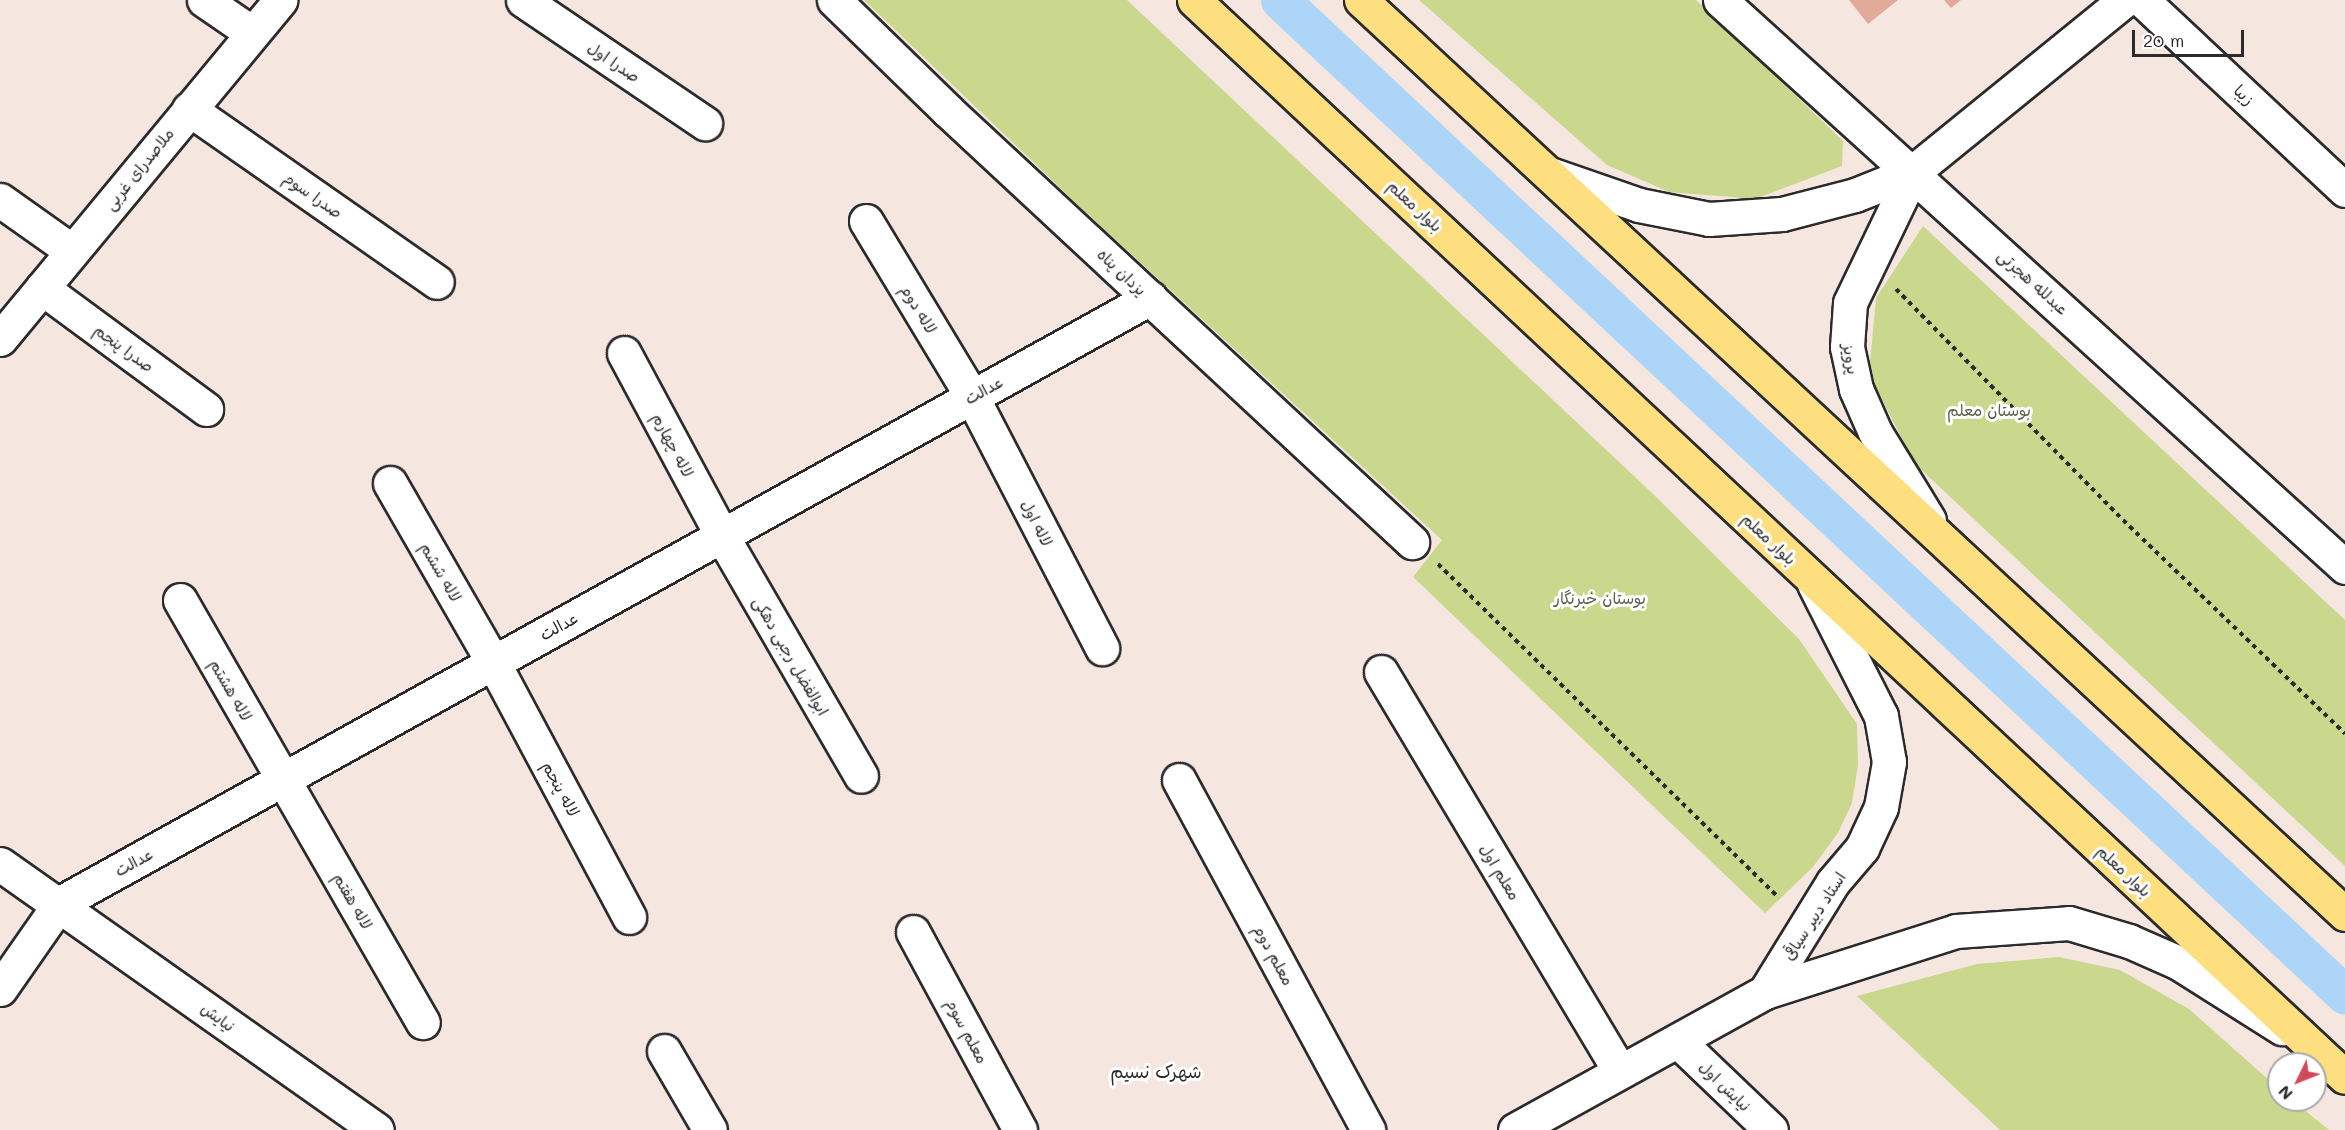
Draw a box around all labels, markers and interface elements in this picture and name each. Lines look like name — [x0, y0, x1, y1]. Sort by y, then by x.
scale bar — [2135, 18, 2248, 56]
text: 20 m — [2143, 28, 2184, 52]
street label: صدرا اول — [584, 38, 644, 86]
street label: زیبا — [2230, 81, 2258, 109]
street label: ملاصدرای غربی — [100, 124, 178, 214]
street label: صدرا سوم — [280, 168, 346, 222]
street label: بلوار معلم — [1384, 176, 1446, 236]
street label: یزدان پناه — [1093, 244, 1151, 300]
street label: عبدلله هجرتی — [1994, 245, 2072, 319]
street label: لاله دوم — [897, 281, 941, 337]
street label: صدرا پنجم — [90, 320, 158, 376]
street label: پرویز — [1839, 342, 1863, 376]
street label: عدالت — [961, 372, 1007, 408]
park label: بوستان معلم — [1947, 400, 2031, 420]
street label: لاله چهارم — [648, 410, 698, 480]
street label: لاله اول — [1017, 497, 1057, 549]
street label: بلوار معلم — [1738, 509, 1800, 569]
street label: لاله ششم — [416, 539, 466, 605]
park label: بوستان خبرنگار — [1554, 588, 1646, 608]
street label: ابوالفضل رجبی دهکی — [749, 593, 833, 719]
street label: عدالت — [536, 608, 582, 644]
street label: لاله هشتم — [206, 656, 256, 724]
street label: لاله پنجم — [538, 758, 584, 820]
street label: معلم اول — [1476, 840, 1524, 904]
street label: بلوار معلم — [2093, 841, 2155, 901]
street label: عدالت — [111, 844, 157, 880]
street label: استاد دبیر سیاقی — [1778, 868, 1850, 964]
street label: لاله هفتم — [329, 869, 377, 933]
street label: معلم دوم — [1250, 921, 1298, 989]
street label: معلم سوم — [942, 995, 992, 1067]
street label: نيايش — [197, 998, 239, 1036]
north arrow — [2267, 1052, 2327, 1112]
street label: نیایش اول — [1695, 1057, 1755, 1115]
district label: شهرک نسیم — [1110, 1060, 1202, 1082]
text: N — [2273, 1082, 2297, 1105]

